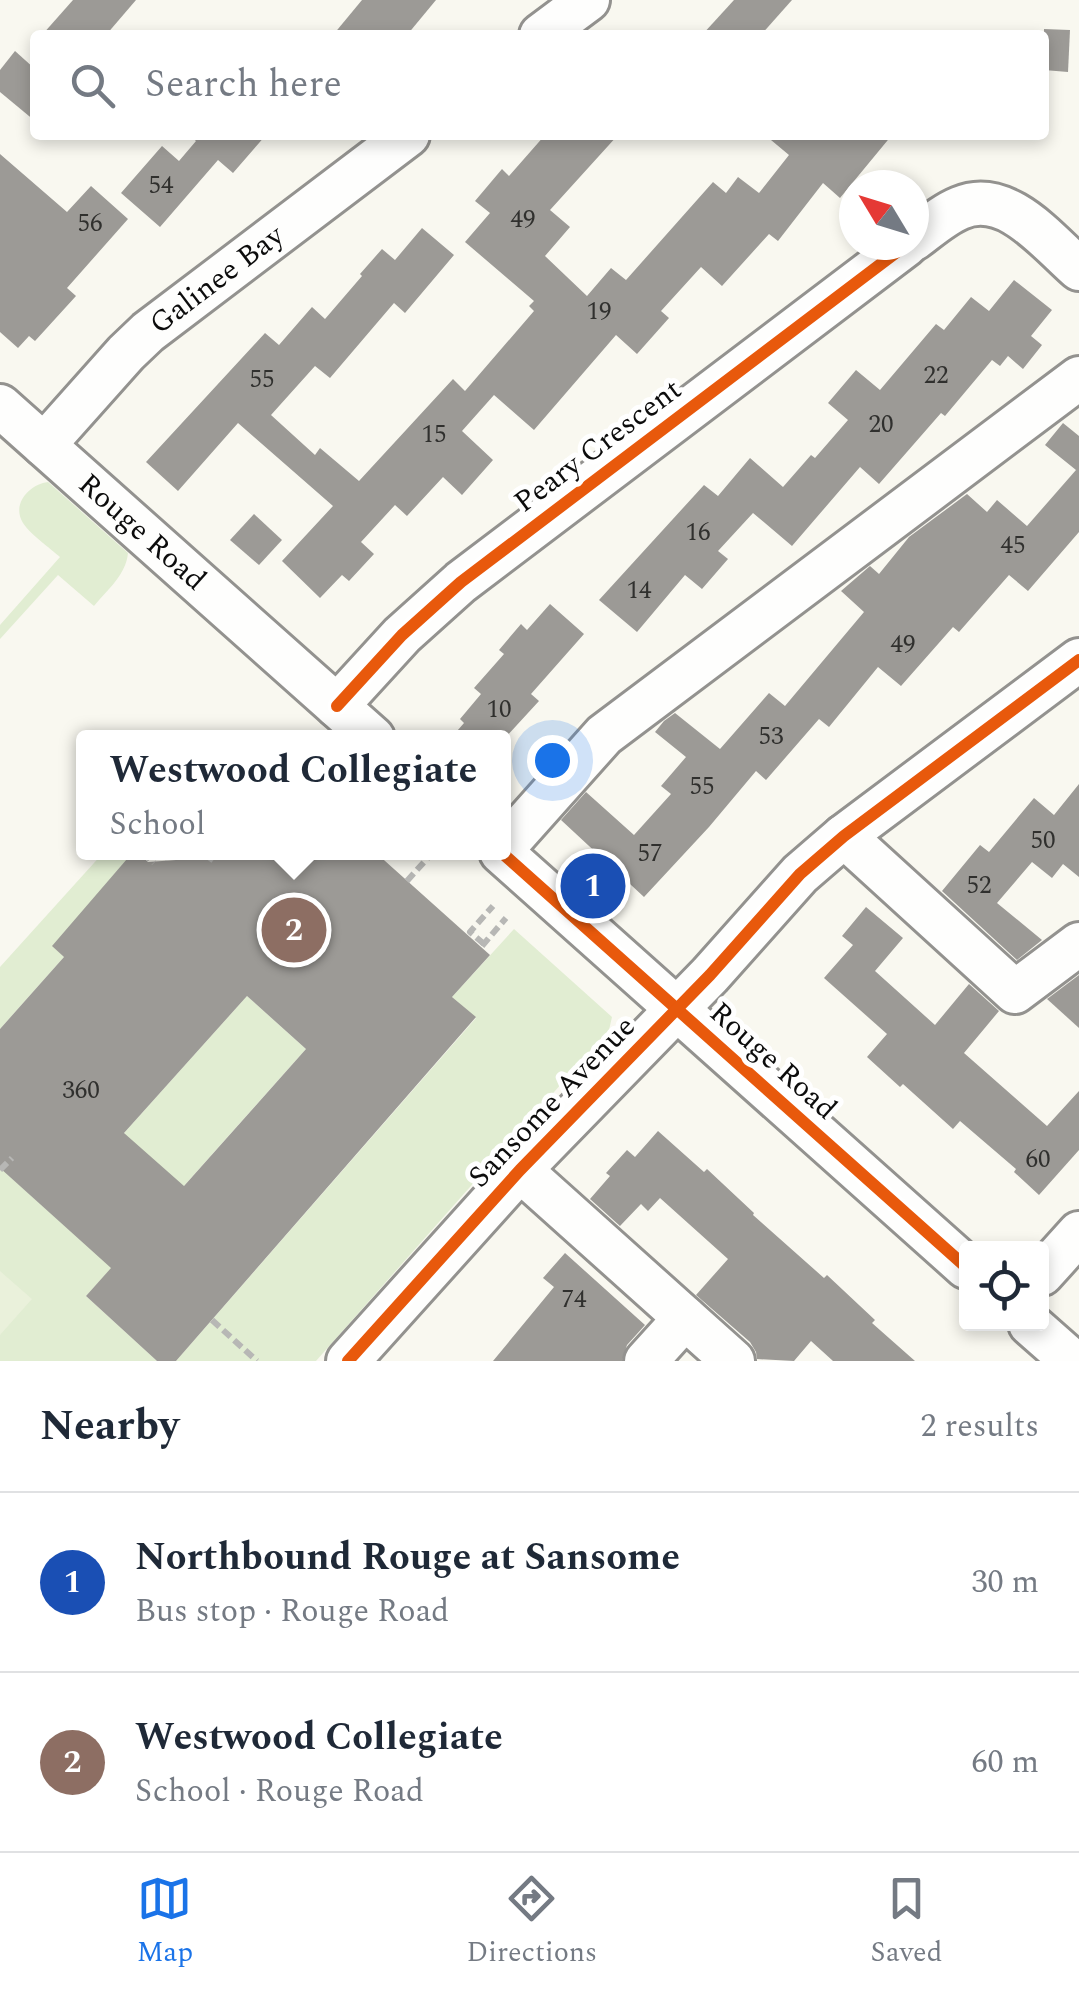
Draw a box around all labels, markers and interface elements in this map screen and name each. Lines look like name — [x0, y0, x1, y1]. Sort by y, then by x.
search box — [30, 30, 1049, 140]
text: Search here — [145, 56, 342, 114]
icon: search — [65, 58, 120, 113]
house number: 54 — [148, 167, 174, 205]
north arrow — [839, 170, 929, 260]
house number: 49 — [510, 201, 536, 239]
house number: 56 — [77, 205, 103, 243]
street label: Galinee Bay — [140, 213, 295, 346]
house number: 19 — [586, 293, 612, 331]
house number: 22 — [923, 357, 949, 395]
house number: 55 — [249, 361, 275, 399]
street label: Peary Crescent — [504, 367, 692, 525]
house number: 20 — [868, 406, 894, 444]
house number: 15 — [421, 416, 447, 454]
street label: Rouge Road — [67, 462, 216, 602]
house number: 16 — [685, 514, 711, 552]
house number: 45 — [1000, 527, 1026, 565]
house number: 14 — [626, 572, 652, 610]
house number: 49 — [890, 626, 916, 664]
house number: 10 — [486, 691, 512, 729]
house number: 53 — [758, 718, 784, 756]
popup — [76, 730, 511, 860]
your location — [527, 735, 578, 786]
text: Westwood Collegiate — [110, 742, 477, 800]
house number: 55 — [689, 768, 715, 806]
text: School — [110, 800, 205, 849]
house number: 50 — [1030, 822, 1056, 860]
house number: 57 — [637, 835, 663, 873]
pin: 1 — [560, 848, 626, 924]
house number: 52 — [966, 867, 992, 905]
pin: 2 — [262, 892, 326, 968]
street label: Rouge Road — [699, 991, 847, 1131]
street label: Sansome Avenue — [457, 1005, 647, 1199]
house number: 360 — [62, 1072, 100, 1110]
house number: 60 — [1025, 1141, 1051, 1179]
map controls — [959, 1241, 1049, 1331]
button: locate — [959, 1241, 1049, 1331]
house number: 74 — [561, 1281, 587, 1319]
text: Nearby — [40, 1395, 179, 1458]
text: 2 results — [920, 1402, 1039, 1451]
text: Northbound Rouge at Sansome — [135, 1529, 680, 1587]
text: 1 — [64, 1558, 81, 1607]
text: 30 m — [971, 1558, 1039, 1607]
text: Bus stop · Rouge Road — [135, 1587, 449, 1636]
text: Westwood Collegiate — [135, 1709, 503, 1767]
text: 2 — [64, 1738, 81, 1787]
text: 60 m — [971, 1738, 1039, 1787]
text: School · Rouge Road — [135, 1767, 424, 1816]
tab: Map — [137, 1871, 193, 1974]
tab: Directions — [466, 1871, 597, 1974]
tab: Saved — [871, 1871, 942, 1974]

